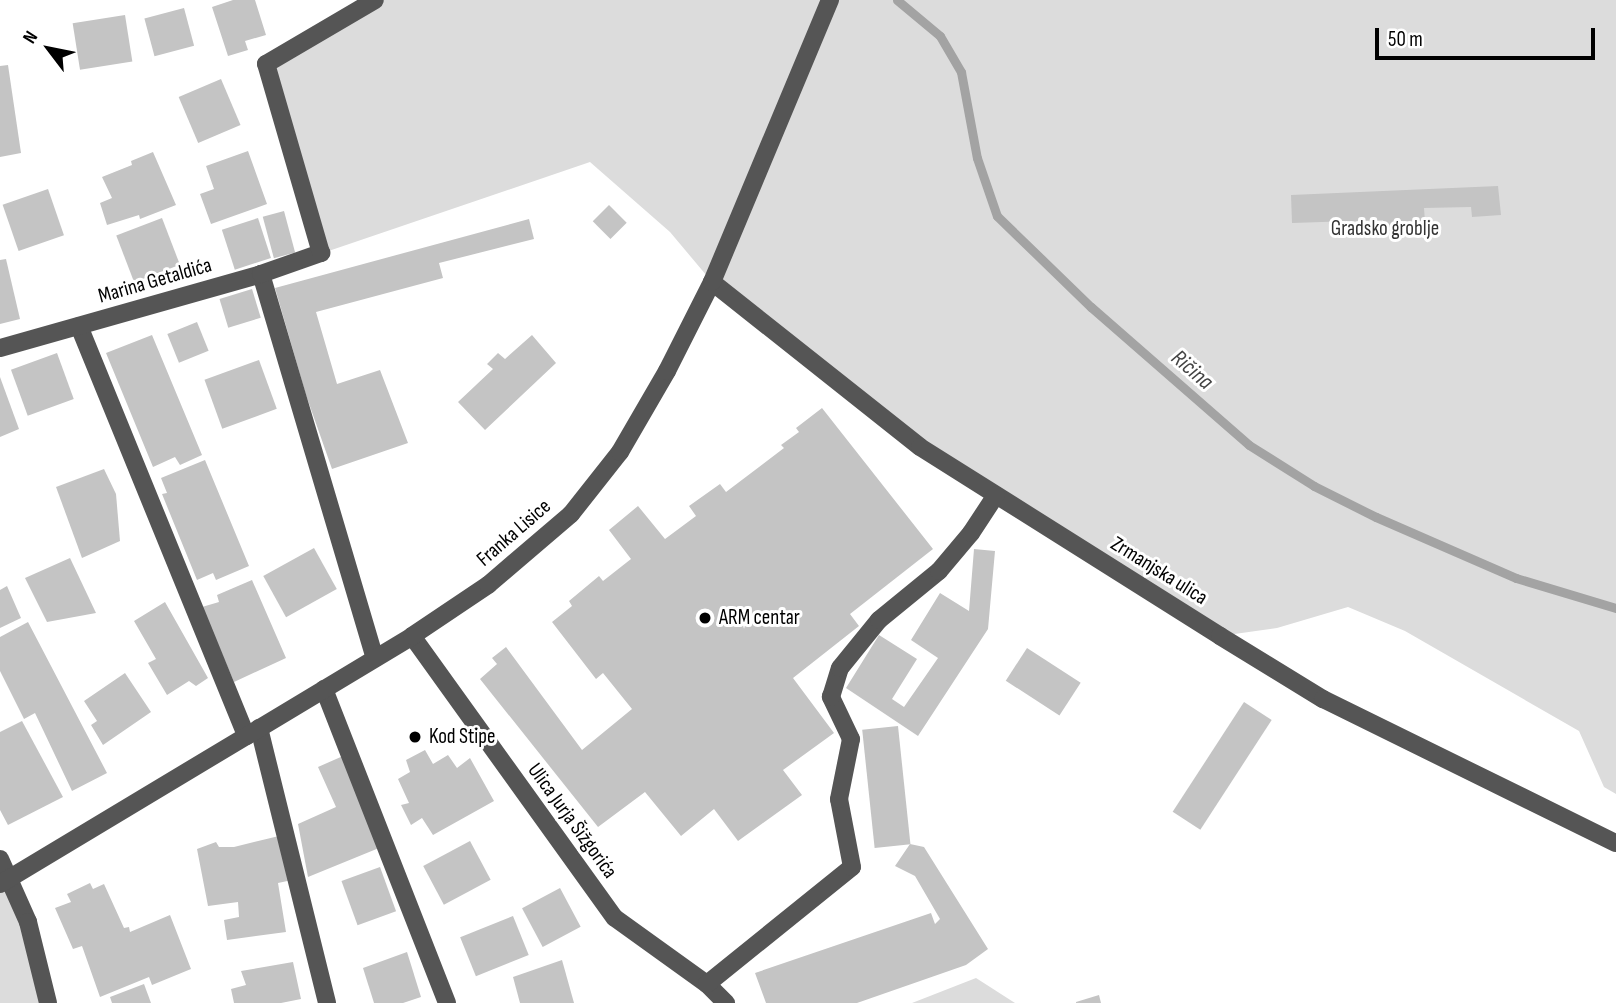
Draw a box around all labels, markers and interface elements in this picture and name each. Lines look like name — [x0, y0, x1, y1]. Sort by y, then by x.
north arrow — [14, 14, 84, 84]
scale bar — [1378, 14, 1598, 58]
text: N — [18, 27, 43, 48]
text: 50 m — [1388, 27, 1423, 52]
park label: Gradsko groblje — [1331, 216, 1439, 242]
street label: Marina Getaldića — [95, 253, 215, 309]
water label: Ričina — [1165, 344, 1219, 396]
street label: Franka Lisice — [472, 494, 556, 572]
street label: Zrmanjska ulica — [1106, 531, 1212, 611]
place label: ARM centar — [719, 605, 800, 631]
marker: ARM centar — [697, 610, 713, 626]
place label: Kod Stipe — [429, 724, 495, 750]
marker: Kod Stipe — [407, 729, 423, 745]
street label: Ulica Jurja Šižgorića — [522, 759, 622, 883]

